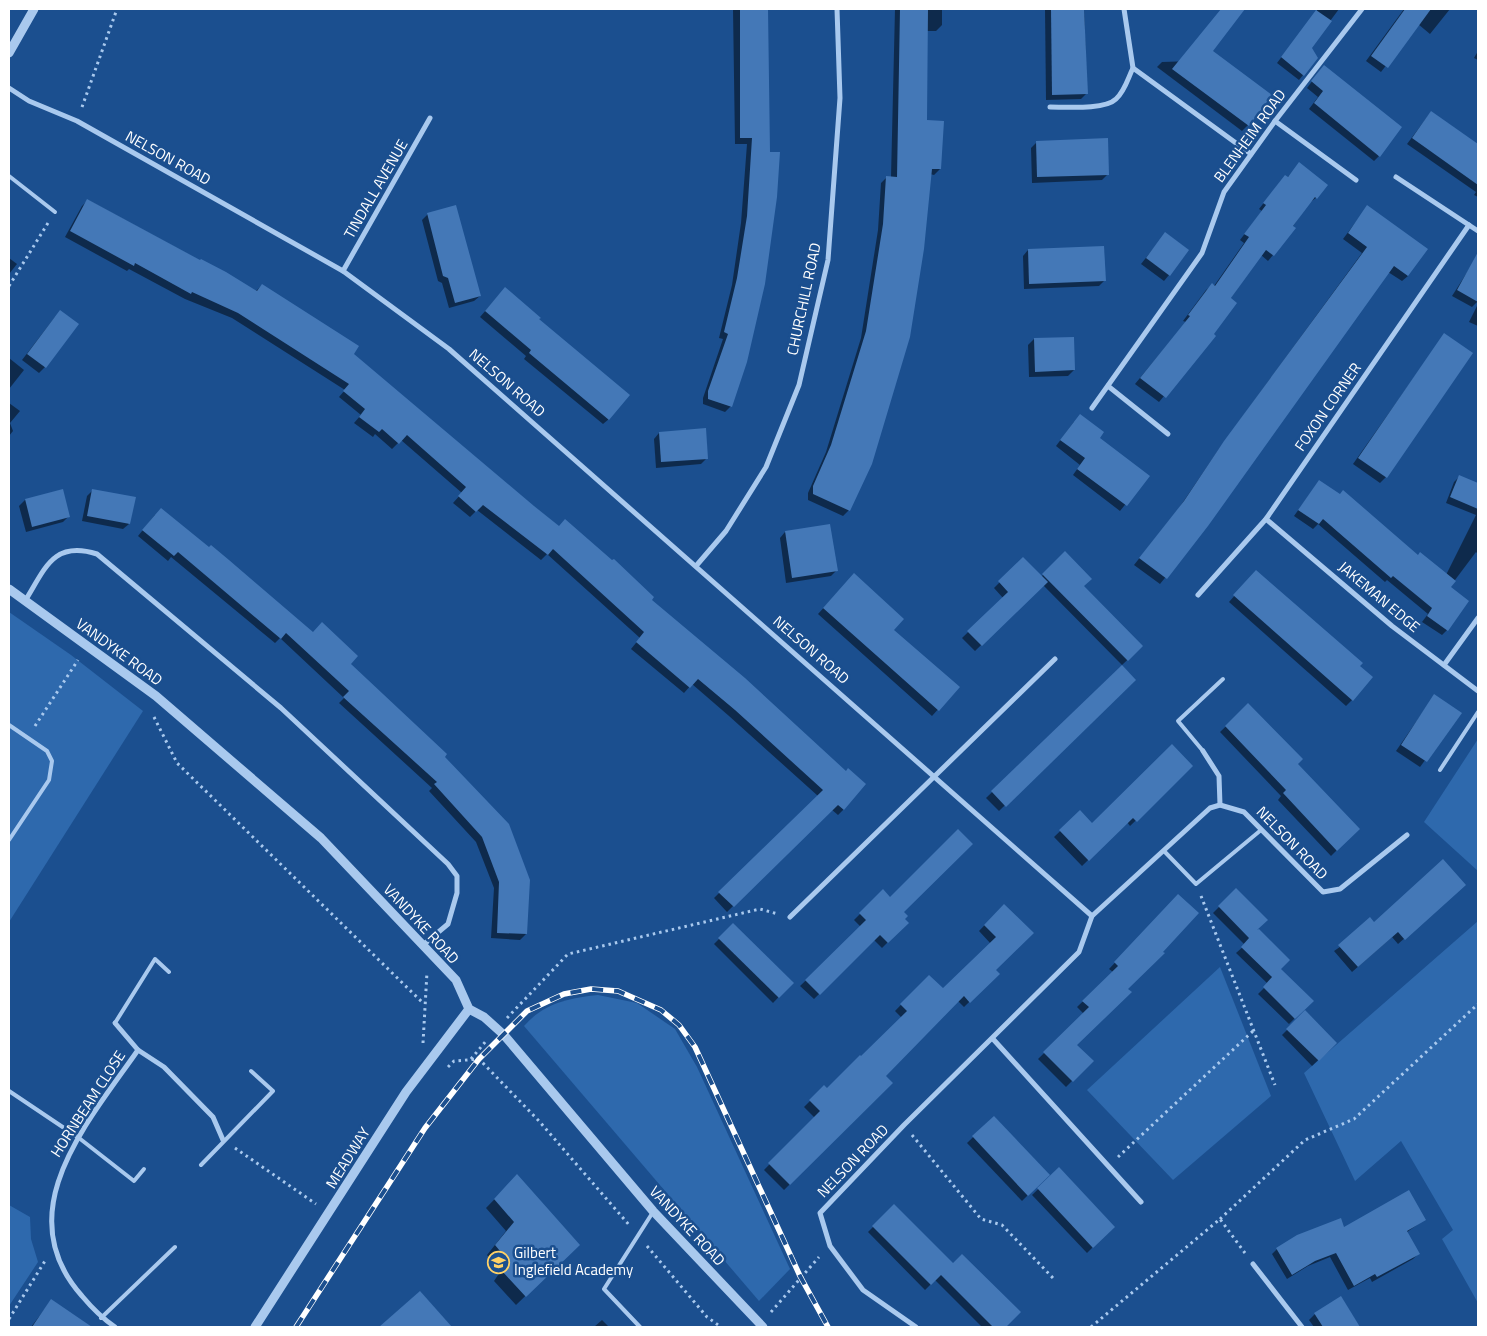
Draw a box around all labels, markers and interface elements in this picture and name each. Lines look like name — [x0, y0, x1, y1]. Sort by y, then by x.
street label: BLENHEIM ROAD — [1208, 84, 1291, 187]
street label: NELSON ROAD — [121, 125, 215, 191]
street label: TINDALL AVENUE — [338, 135, 413, 243]
street label: CHURCHILL ROAD — [780, 241, 827, 357]
street label: NELSON ROAD — [464, 343, 551, 422]
street label: FOXON CORNER — [1288, 358, 1367, 456]
street label: JAKEMAN EDGE — [1333, 555, 1425, 638]
street label: NELSON ROAD — [768, 610, 855, 689]
street label: VANDYKE ROAD — [71, 612, 167, 691]
street label: NELSON ROAD — [1251, 801, 1334, 885]
street label: VANDYKE ROAD — [378, 878, 465, 969]
street label: HORNBEAM CLOSE — [44, 1046, 131, 1162]
street label: NELSON ROAD — [811, 1119, 894, 1203]
street label: MEADWAY — [320, 1123, 376, 1193]
street label: VANDYKE ROAD — [644, 1180, 731, 1271]
place label: Gilbert Inglefield Academy — [514, 1241, 633, 1281]
school or university icon: Gilbert Inglefield Academy — [486, 1250, 510, 1274]

